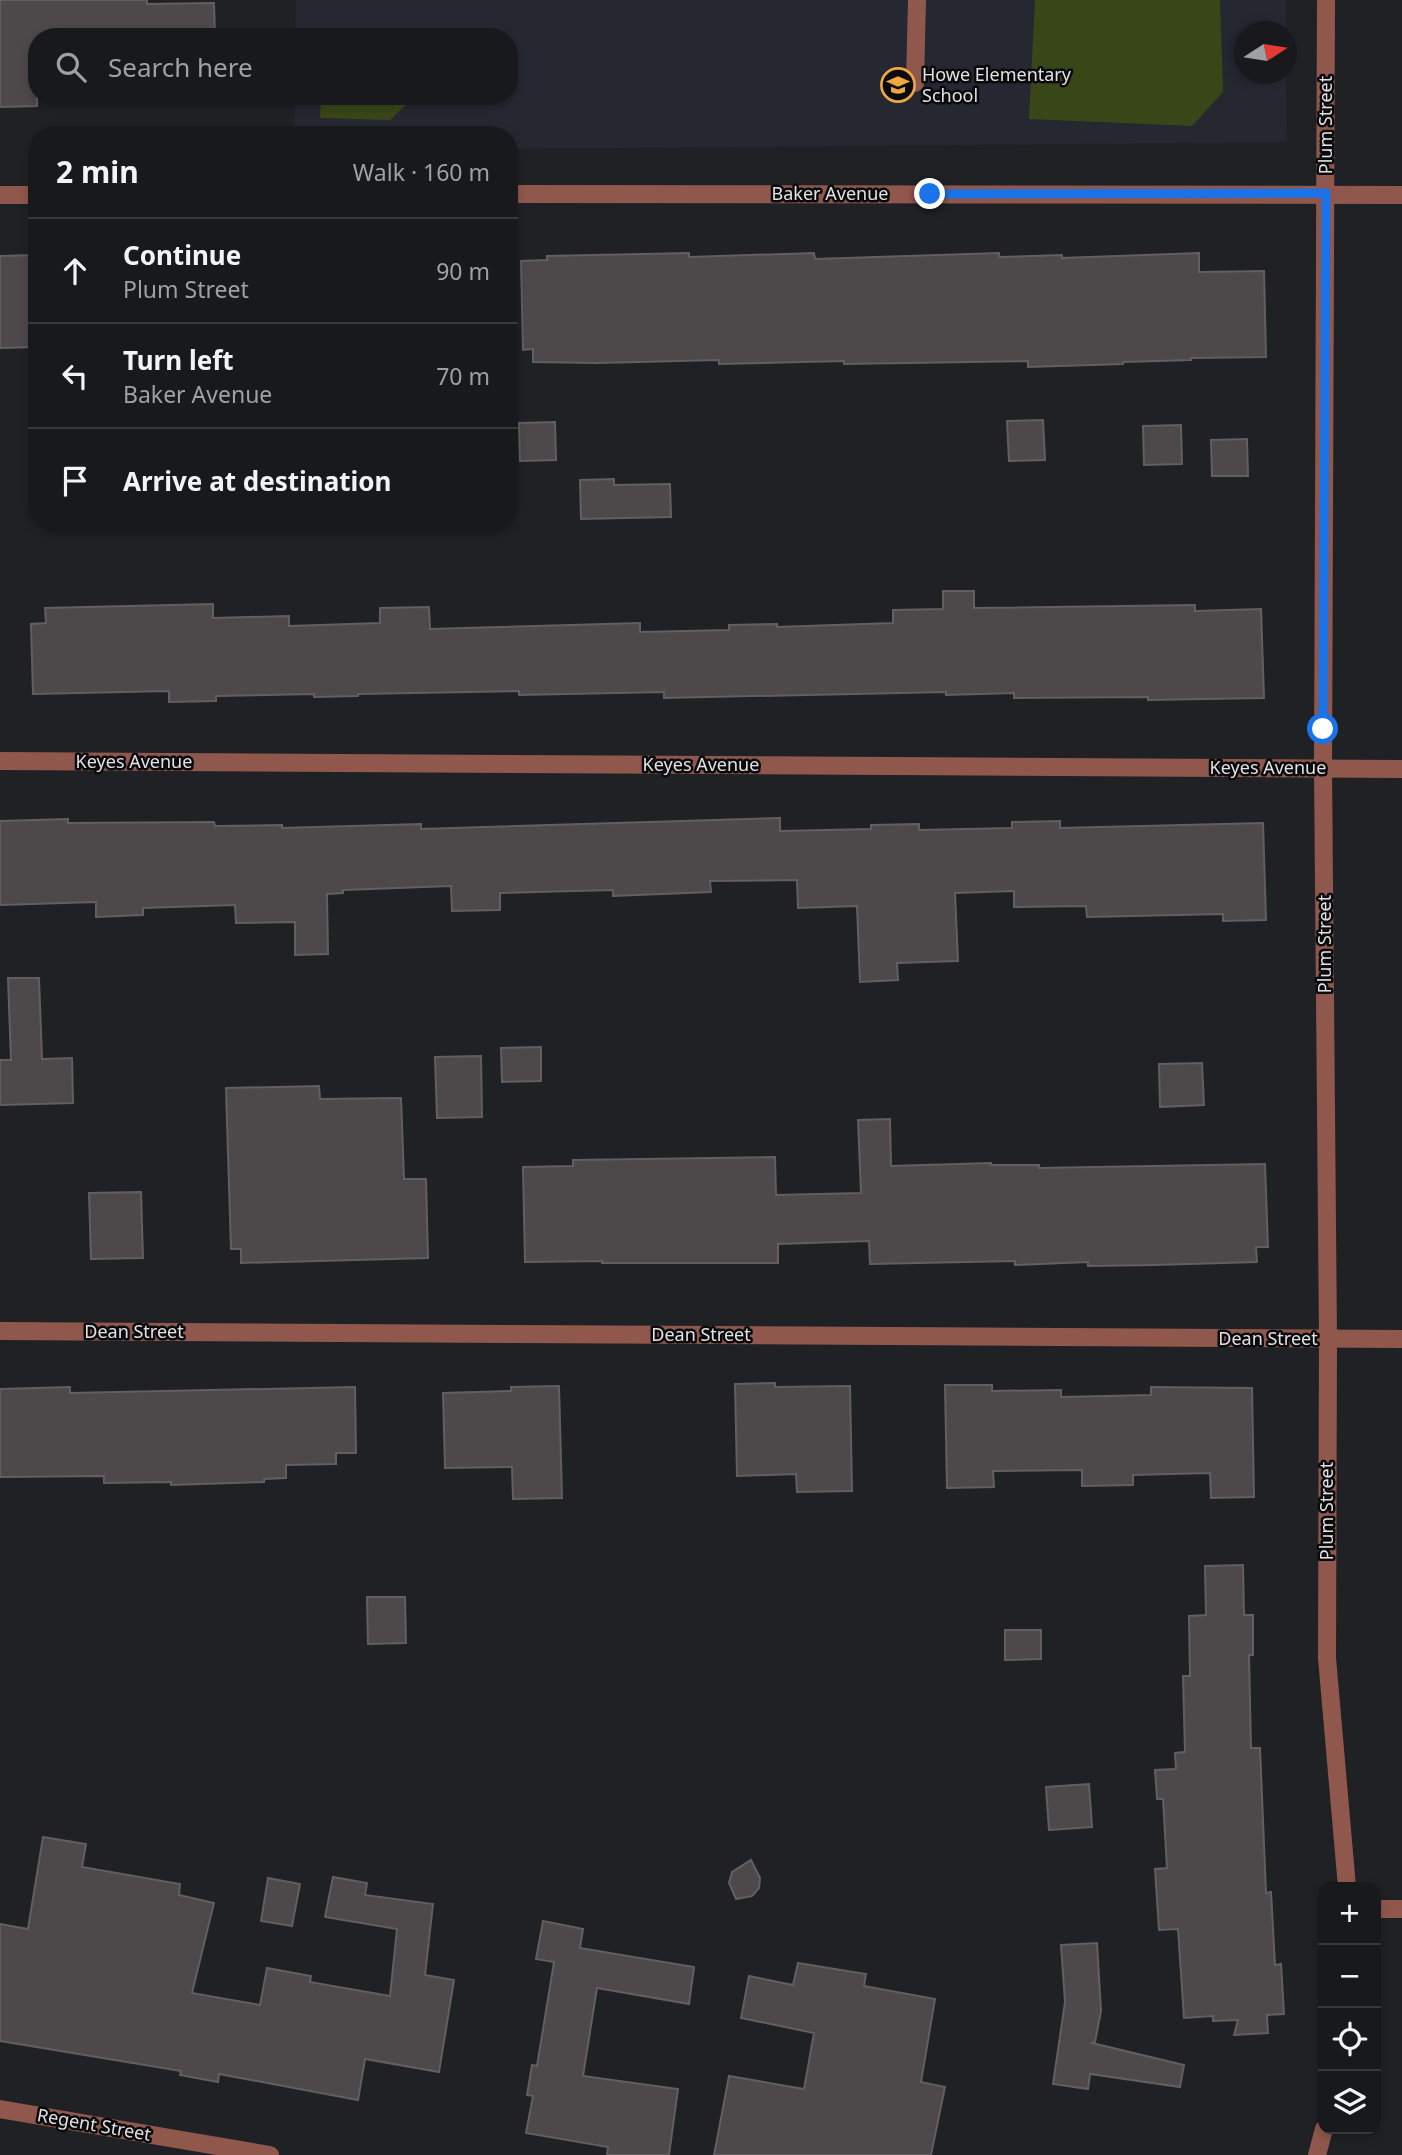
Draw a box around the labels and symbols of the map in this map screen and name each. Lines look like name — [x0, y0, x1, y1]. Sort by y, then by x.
north arrow — [1234, 21, 1297, 84]
place label: Howe Elementary School — [922, 62, 1072, 107]
school or university icon: Howe Elementary School — [879, 66, 917, 104]
street label: Plum Street — [1313, 75, 1337, 174]
route end — [914, 178, 945, 209]
street label: Baker Avenue — [772, 181, 888, 205]
route start — [1307, 713, 1338, 744]
street label: Keyes Avenue — [76, 749, 192, 773]
street label: Keyes Avenue — [643, 752, 759, 776]
street label: Keyes Avenue — [1210, 755, 1326, 779]
street label: Plum Street — [1312, 894, 1336, 993]
street label: Dean Street — [84, 1319, 184, 1343]
street label: Dean Street — [651, 1322, 751, 1346]
street label: Dean Street — [1218, 1326, 1318, 1350]
street label: Plum Street — [1314, 1461, 1338, 1560]
street label: Regent Street — [35, 2102, 153, 2146]

